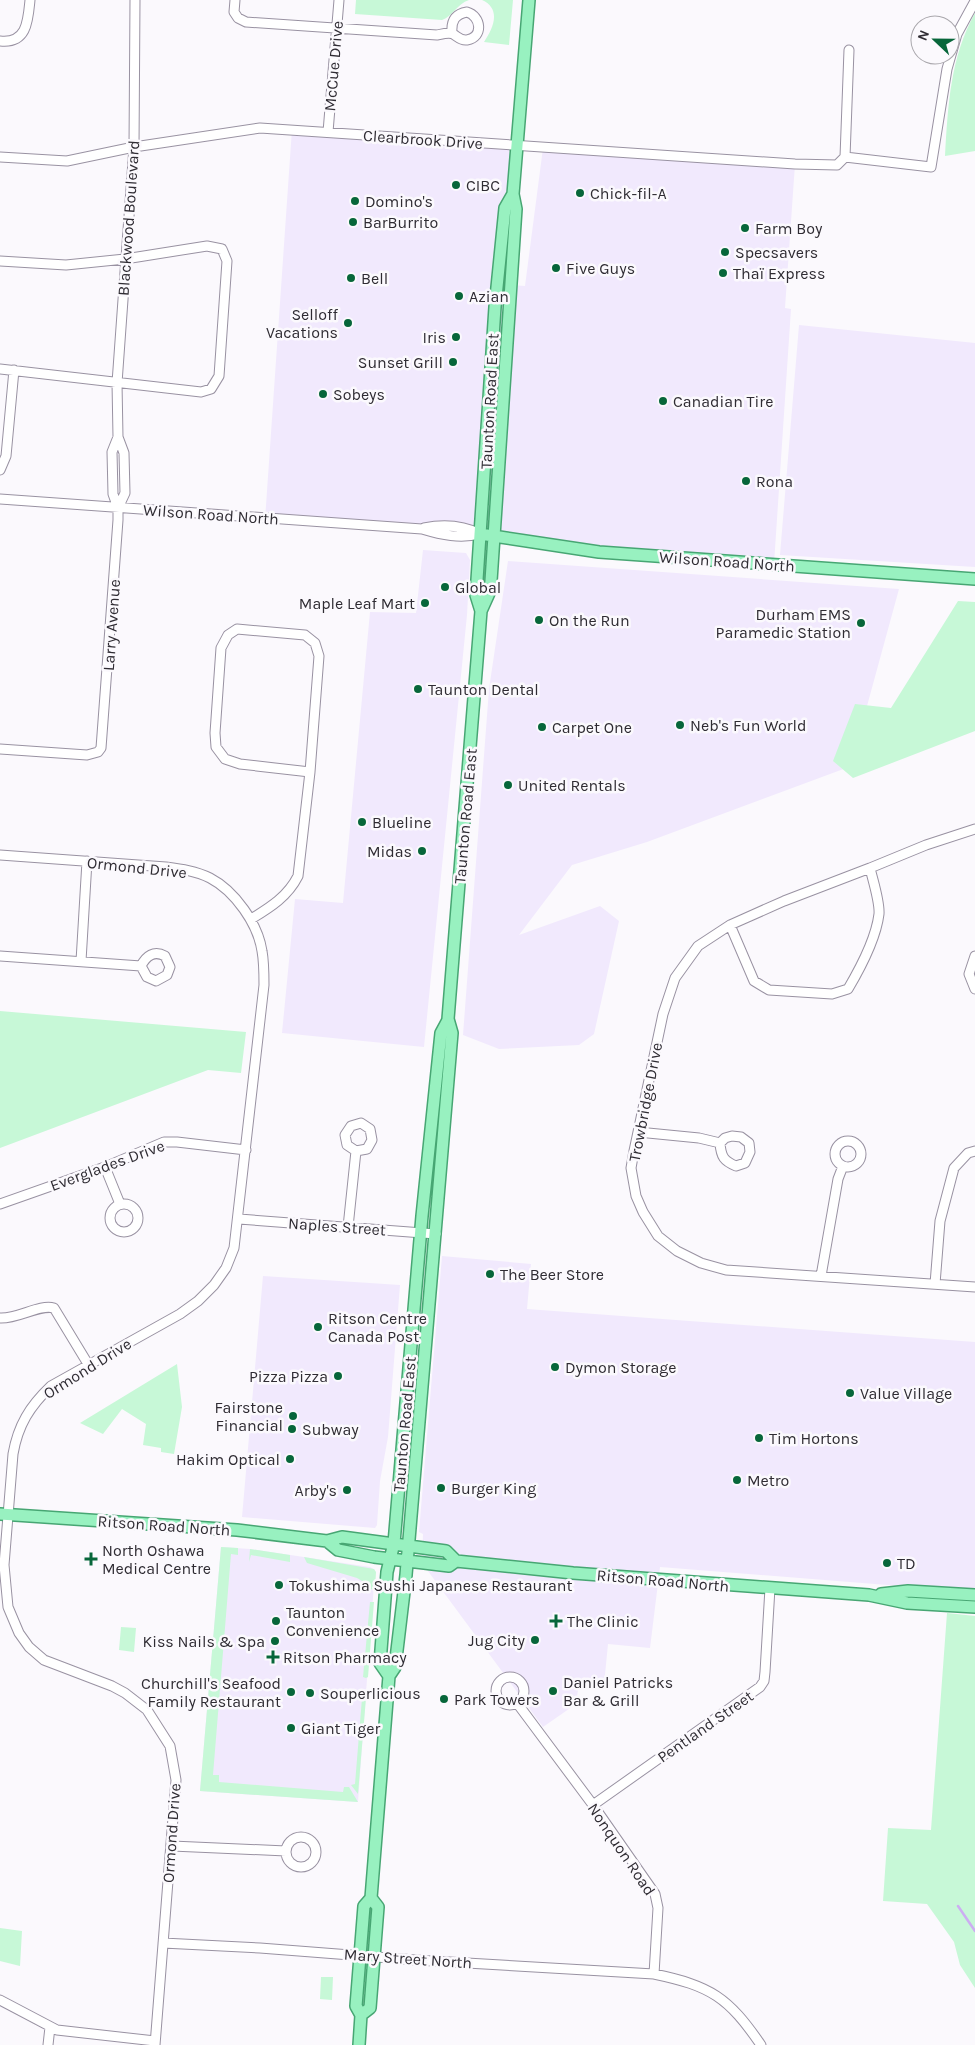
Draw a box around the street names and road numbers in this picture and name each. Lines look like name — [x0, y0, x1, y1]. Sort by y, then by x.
street label: McCue Drive — [320, 20, 347, 112]
street label: Clearbrook Drive — [362, 126, 483, 153]
street label: Blackwood Boulevard — [114, 140, 143, 297]
street label: Taunton Road East — [476, 333, 503, 469]
street label: Wilson Road North — [142, 500, 279, 529]
street label: Wilson Road North — [658, 547, 795, 576]
street label: Larry Avenue — [99, 579, 124, 671]
street label: Taunton Road East — [450, 748, 481, 885]
street label: Ormond Drive — [86, 853, 188, 882]
street label: Trowbridge Drive — [625, 1041, 666, 1163]
street label: Everglades Drive — [47, 1136, 167, 1195]
street label: Naples Street — [287, 1214, 386, 1239]
street label: Ormond Drive — [40, 1334, 135, 1403]
street label: Taunton Road East — [389, 1356, 420, 1493]
street label: Ritson Road North — [97, 1511, 231, 1540]
street label: Ritson Road North — [596, 1565, 730, 1596]
street label: Pentland Street — [654, 1686, 757, 1767]
street label: Ormond Drive — [159, 1782, 184, 1884]
street label: Nonquon Road — [584, 1799, 659, 1899]
street label: Mary Street North — [343, 1945, 473, 1972]

